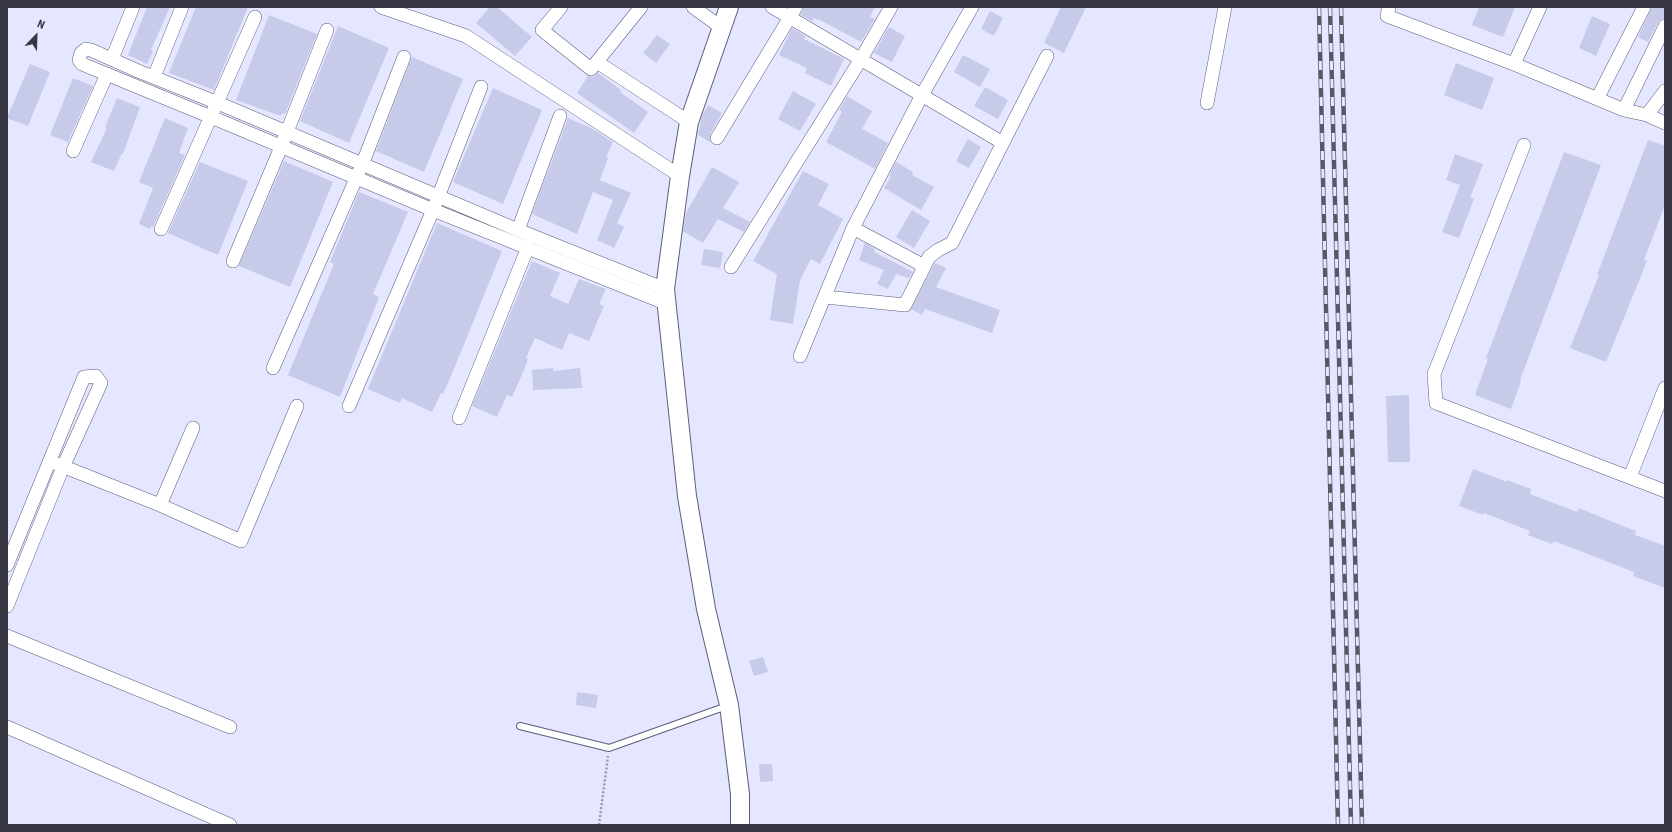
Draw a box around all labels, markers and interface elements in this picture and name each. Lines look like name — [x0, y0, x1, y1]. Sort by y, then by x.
north arrow — [16, 16, 56, 56]
text: N — [35, 17, 47, 32]

